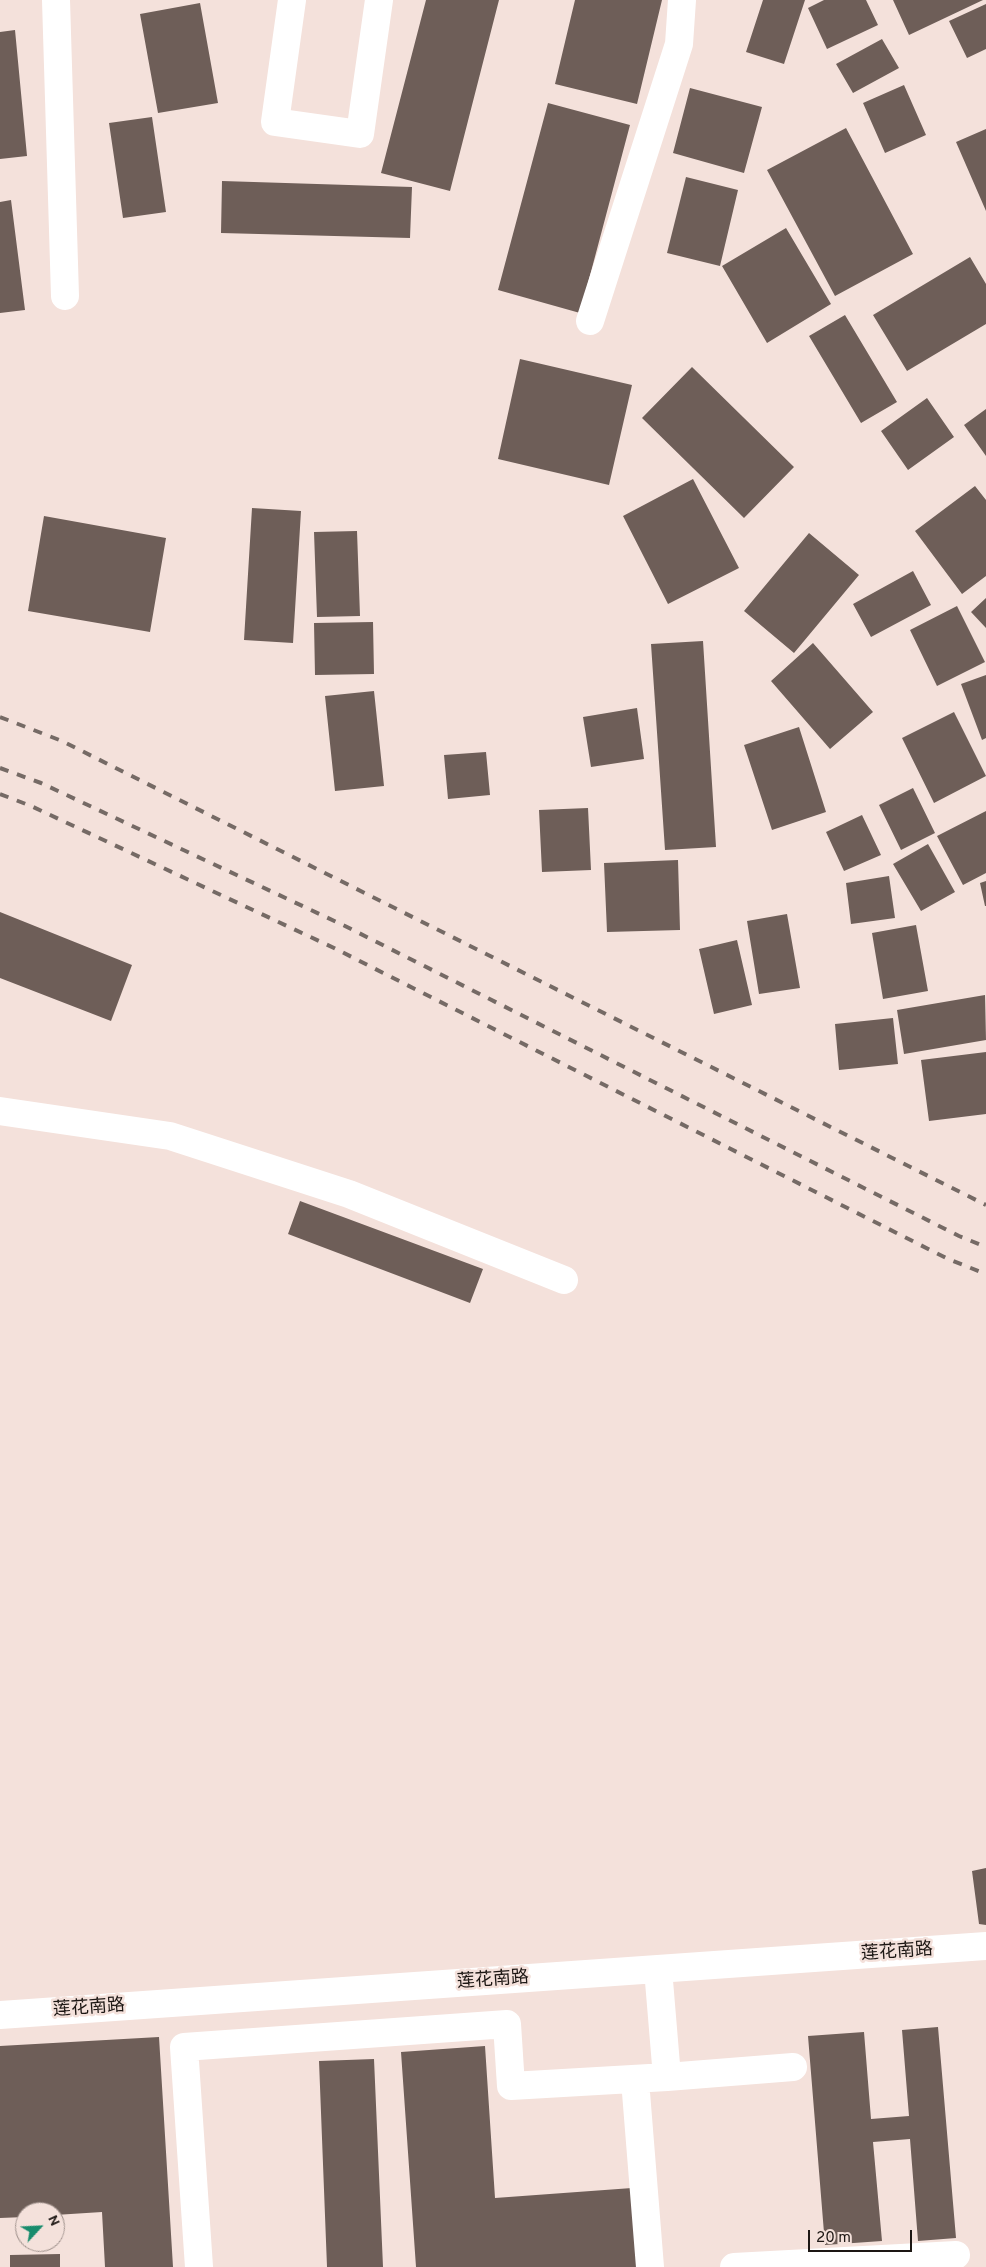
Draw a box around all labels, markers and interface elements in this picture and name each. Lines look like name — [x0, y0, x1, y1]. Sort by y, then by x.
street label: 莲花南路 — [860, 1940, 934, 1966]
street label: 莲花南路 — [456, 1968, 530, 1994]
street label: 莲花南路 — [52, 1996, 126, 2022]
north arrow — [15, 2202, 65, 2252]
text: N — [43, 2213, 63, 2229]
scale bar — [811, 2220, 915, 2252]
text: 20 m — [816, 2229, 851, 2248]

